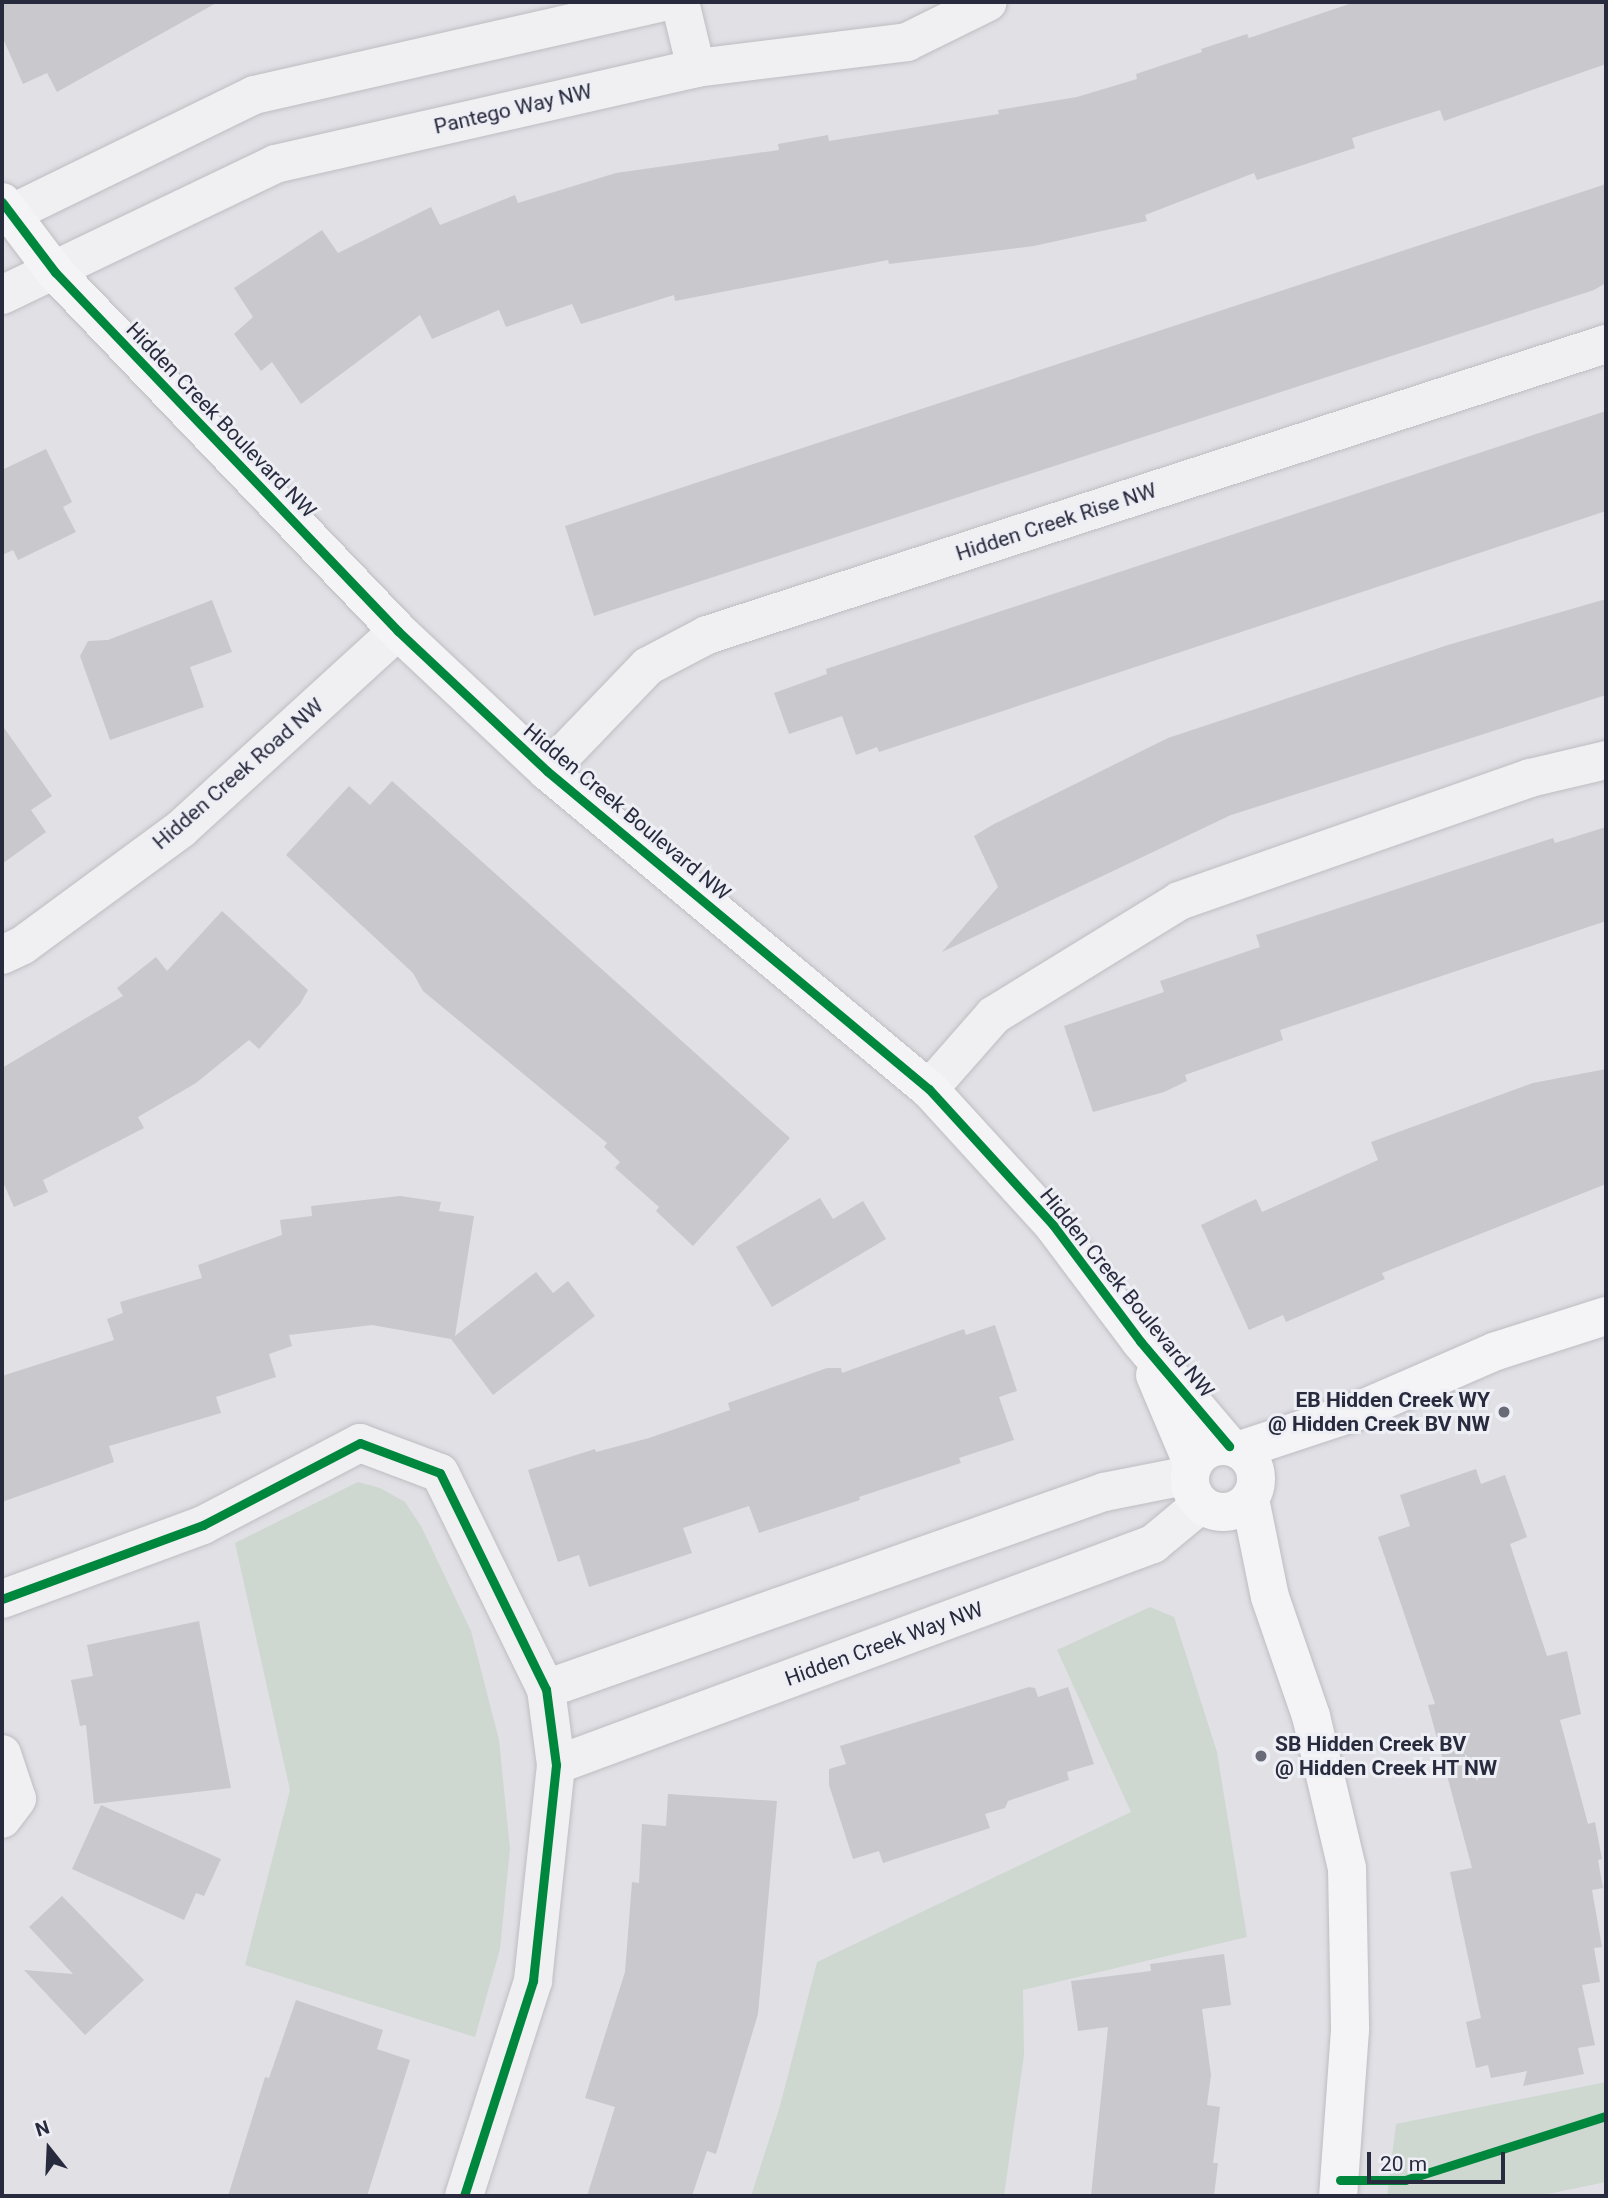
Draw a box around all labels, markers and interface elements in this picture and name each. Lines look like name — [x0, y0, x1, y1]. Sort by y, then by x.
street label: Pantego Way NW — [432, 79, 594, 139]
street label: Hidden Creek Boulevard NW — [121, 317, 321, 523]
street label: Hidden Creek Rise NW — [953, 478, 1159, 566]
street label: Hidden Creek Road NW — [148, 693, 328, 855]
street label: Hidden Creek Boulevard NW — [518, 718, 736, 906]
street label: Hidden Creek Boulevard NW — [1035, 1183, 1219, 1403]
place label: EB Hidden Creek WY @ Hidden Creek BV NW — [1268, 1387, 1490, 1437]
marker: EB Hidden Creek WY @ Hidden Creek BV NW — [1496, 1404, 1512, 1420]
street label: Hidden Creek Way NW — [782, 1596, 986, 1692]
place label: SB Hidden Creek BV @ Hidden Creek HT NW — [1275, 1731, 1498, 1781]
marker: SB Hidden Creek BV @ Hidden Creek HT NW — [1253, 1748, 1269, 1764]
north arrow — [14, 2114, 84, 2184]
text: N — [32, 2116, 52, 2142]
scale bar — [1370, 2138, 1508, 2182]
text: 20 m — [1380, 2152, 1427, 2176]

